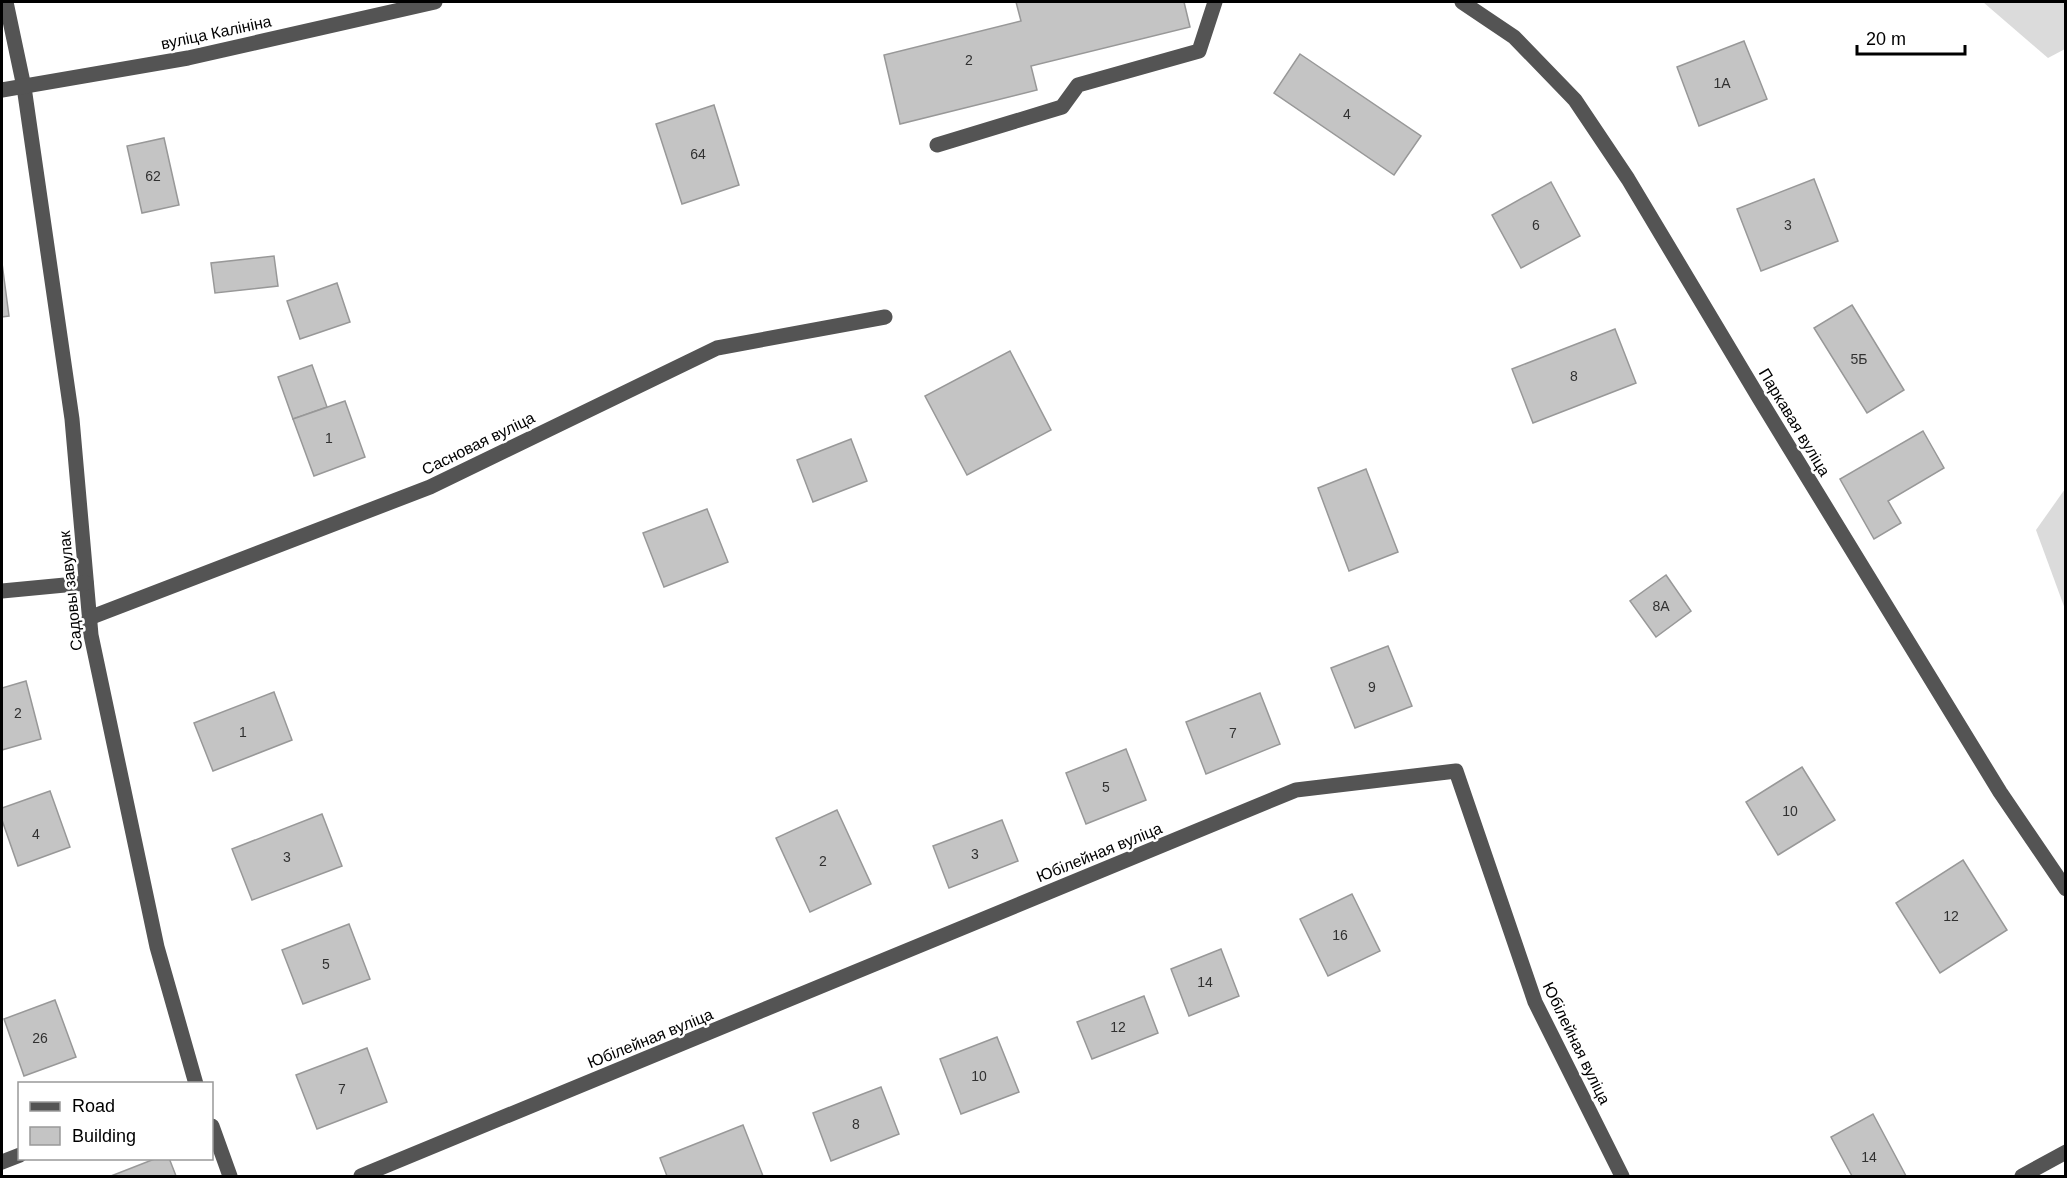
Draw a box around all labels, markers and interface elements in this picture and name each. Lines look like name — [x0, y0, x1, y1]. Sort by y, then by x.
street label: вуліца Калініна — [159, 12, 273, 52]
scale bar — [1857, 18, 1965, 56]
text: 20 m — [1866, 29, 1906, 49]
house number: 2 — [965, 52, 973, 68]
house number: 1А — [1713, 75, 1731, 91]
house number: 4 — [1343, 106, 1351, 122]
house number: 64 — [690, 146, 706, 162]
house number: 62 — [145, 168, 161, 184]
house number: 6 — [1532, 217, 1540, 233]
house number: 3 — [1784, 217, 1792, 233]
house number: 5Б — [1851, 351, 1867, 367]
street label: Паркавая вуліца — [1756, 365, 1833, 479]
house number: 8 — [1570, 368, 1578, 384]
street label: Сасновая вуліца — [419, 409, 538, 478]
house number: 1 — [325, 430, 333, 446]
street label: Садовы завулак — [56, 529, 85, 652]
house number: 8А — [1652, 598, 1670, 614]
house number: 9 — [1368, 679, 1376, 695]
house number: 2 — [14, 705, 22, 721]
house number: 1 — [239, 724, 247, 740]
house number: 7 — [1229, 725, 1237, 741]
house number: 5 — [1102, 779, 1110, 795]
house number: 10 — [1782, 803, 1798, 819]
street label: Юбілейная вуліца — [1034, 820, 1164, 885]
house number: 4 — [32, 826, 40, 842]
house number: 3 — [971, 846, 979, 862]
house number: 3 — [283, 849, 291, 865]
house number: 2 — [819, 853, 827, 869]
house number: 12 — [1943, 908, 1959, 924]
house number: 16 — [1332, 927, 1348, 943]
house number: 5 — [322, 956, 330, 972]
house number: 14 — [1197, 974, 1213, 990]
street label: Юбілейная вуліца — [1540, 979, 1614, 1107]
street label: Юбілейная вуліца — [585, 1006, 715, 1071]
house number: 12 — [1110, 1019, 1126, 1035]
house number: 26 — [32, 1030, 48, 1046]
house number: 10 — [971, 1068, 987, 1084]
house number: 7 — [338, 1081, 346, 1097]
legend — [18, 1082, 213, 1160]
text: Road — [72, 1096, 115, 1116]
house number: 8 — [852, 1116, 860, 1132]
text: Building — [72, 1126, 136, 1146]
house number: 14 — [1861, 1149, 1877, 1165]

